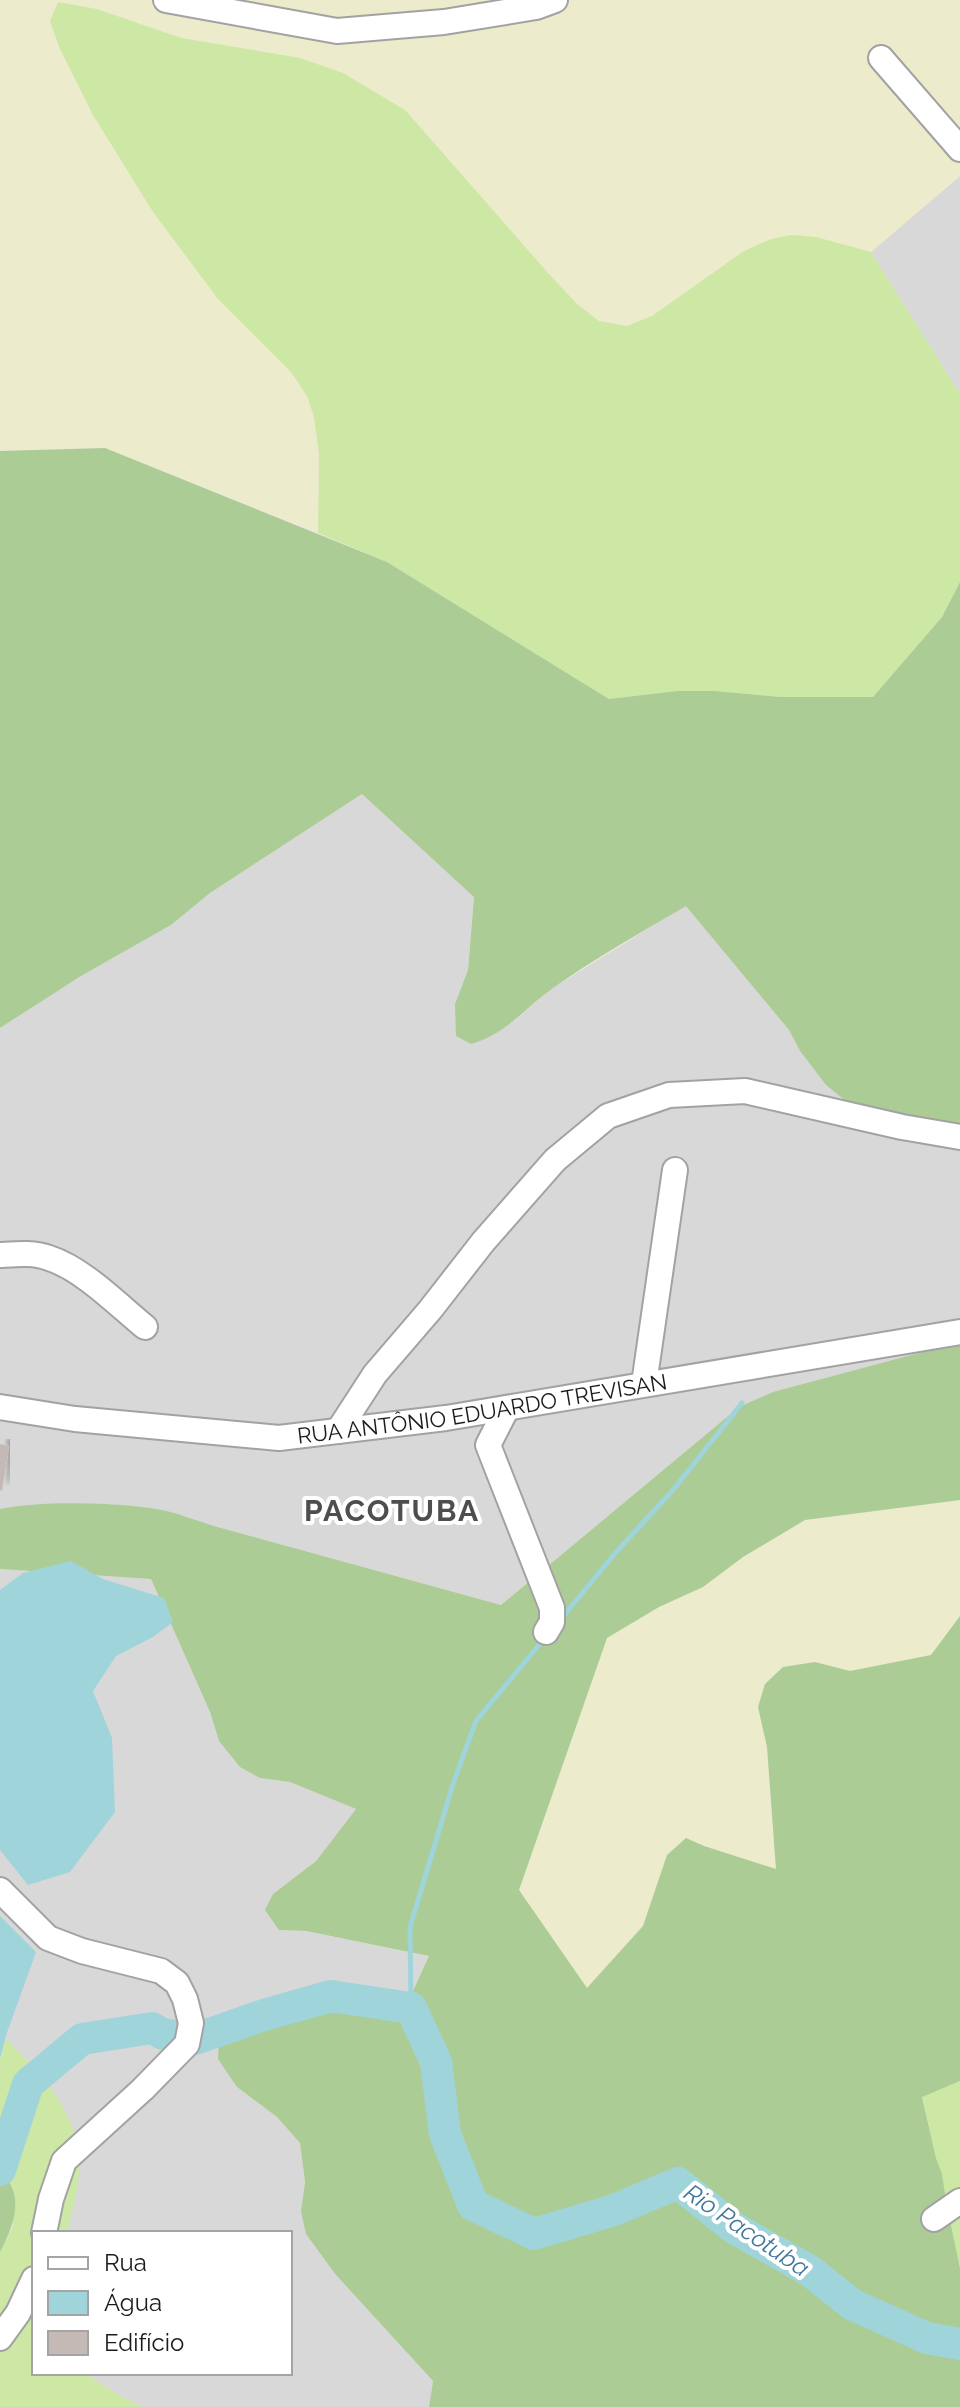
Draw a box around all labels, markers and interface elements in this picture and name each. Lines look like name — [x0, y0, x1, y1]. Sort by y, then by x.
street label: RUA ANTÔNIO EDUARDO TREVISAN — [296, 1368, 669, 1449]
district label: PACOTUBA — [304, 1493, 480, 1528]
water label: Rio Pacotuba — [679, 2178, 815, 2282]
legend — [32, 2231, 292, 2375]
text: Rua — [104, 2248, 147, 2277]
text: Água — [104, 2288, 162, 2317]
text: Edifício — [104, 2328, 184, 2357]

